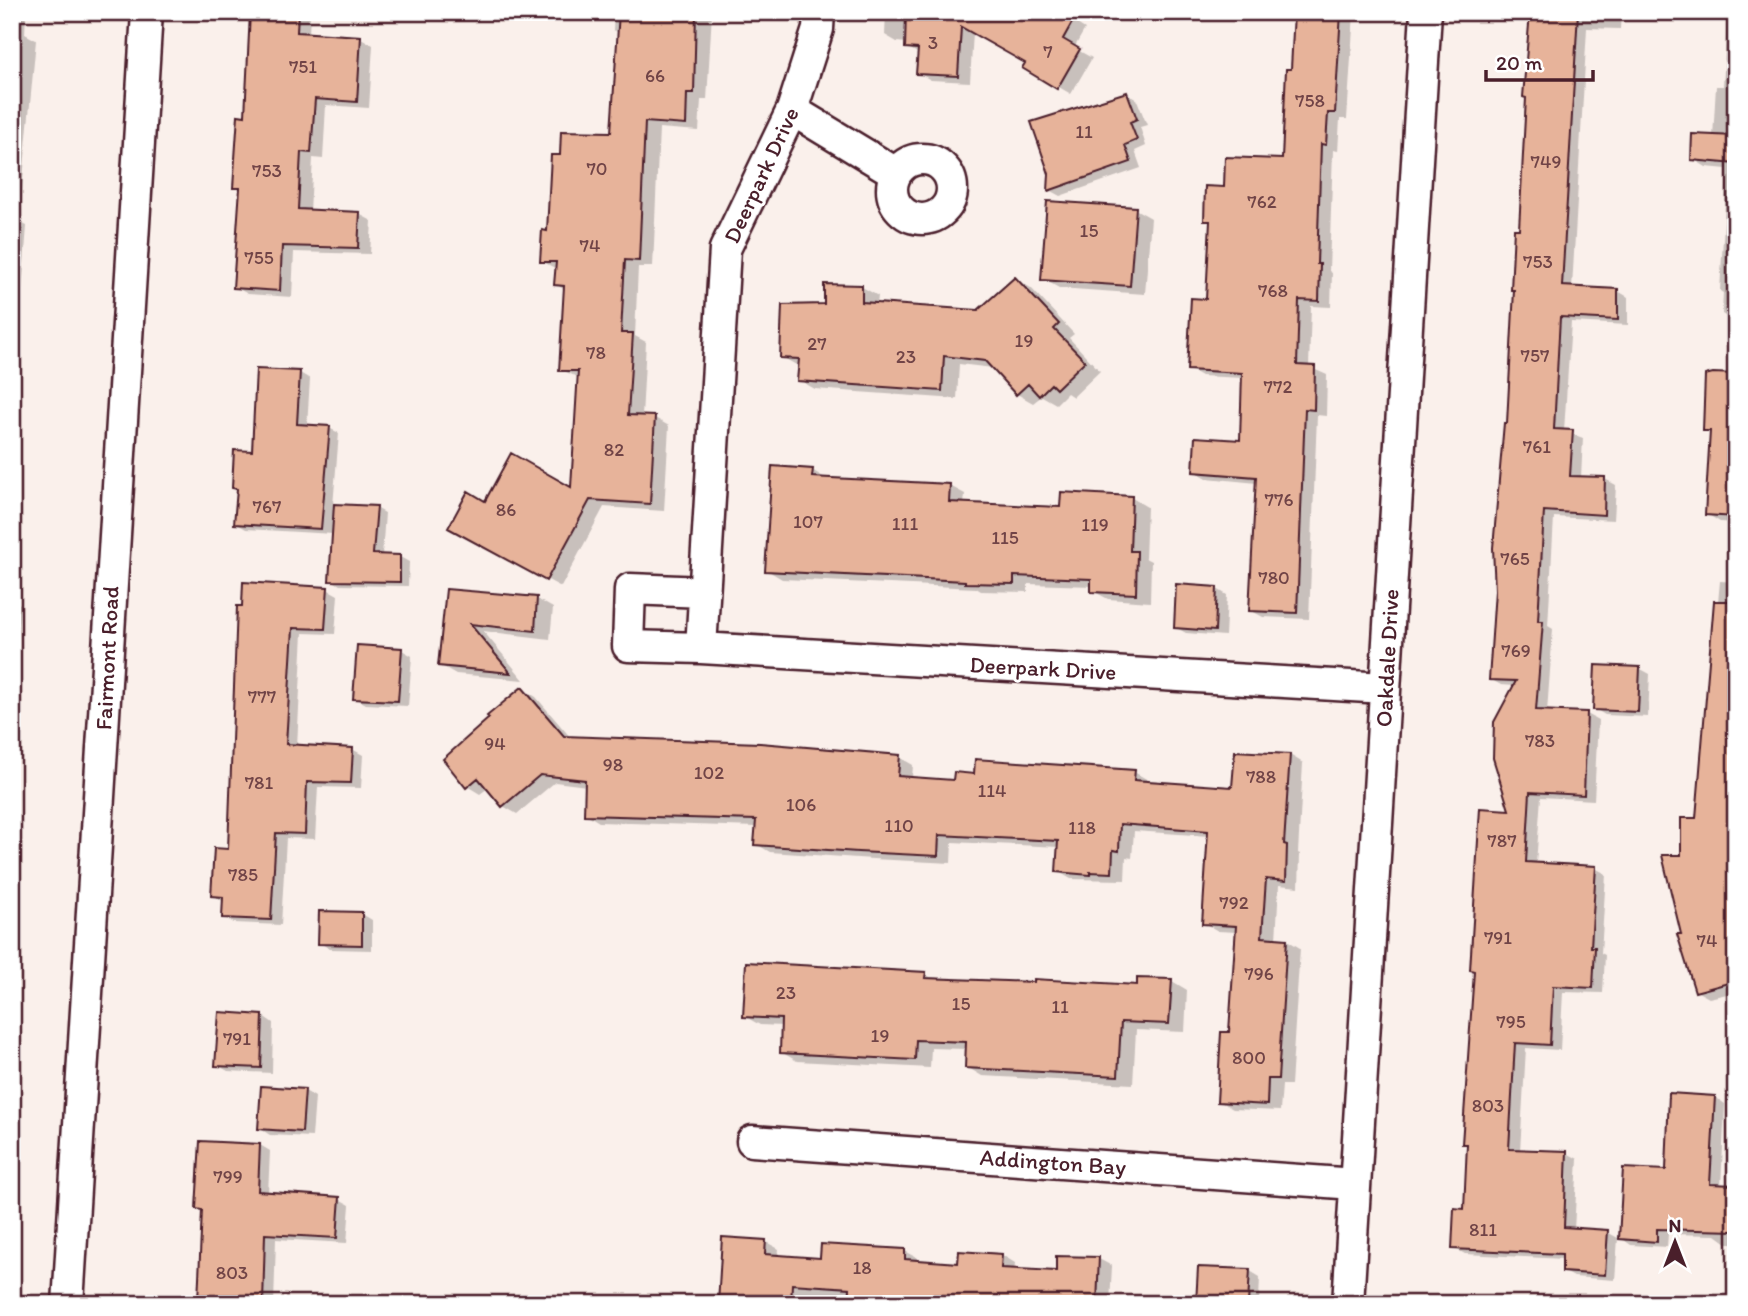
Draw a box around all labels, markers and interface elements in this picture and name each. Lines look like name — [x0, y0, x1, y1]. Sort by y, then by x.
house number: 3 — [928, 31, 938, 54]
scale bar — [1486, 38, 1592, 82]
house number: 7 — [1043, 40, 1053, 63]
text: 20 m — [1496, 50, 1543, 75]
house number: 751 — [289, 55, 317, 78]
house number: 66 — [645, 64, 665, 87]
house number: 758 — [1295, 89, 1325, 112]
street label: Deerpark Drive — [717, 102, 805, 248]
house number: 11 — [1075, 120, 1093, 143]
house number: 749 — [1531, 150, 1561, 173]
house number: 70 — [586, 157, 608, 180]
house number: 753 — [252, 159, 282, 182]
house number: 762 — [1247, 190, 1277, 213]
house number: 15 — [1080, 219, 1098, 242]
house number: 74 — [580, 234, 600, 257]
house number: 755 — [244, 246, 274, 269]
house number: 753 — [1523, 250, 1553, 273]
house number: 768 — [1258, 279, 1288, 302]
house number: 19 — [1015, 329, 1033, 352]
house number: 27 — [807, 332, 827, 355]
house number: 78 — [586, 341, 606, 364]
house number: 757 — [1521, 344, 1549, 367]
house number: 23 — [896, 345, 916, 368]
house number: 772 — [1264, 375, 1292, 398]
house number: 761 — [1523, 435, 1551, 458]
house number: 82 — [604, 438, 624, 461]
house number: 776 — [1265, 488, 1293, 511]
house number: 767 — [253, 495, 281, 518]
house number: 86 — [496, 498, 516, 521]
house number: 107 — [793, 510, 823, 533]
house number: 111 — [892, 512, 918, 535]
house number: 119 — [1081, 513, 1109, 536]
house number: 115 — [991, 526, 1019, 549]
house number: 765 — [1500, 547, 1530, 570]
house number: 780 — [1258, 566, 1290, 589]
street label: Fairmont Road — [89, 585, 125, 731]
street label: Oakdale Drive — [1369, 588, 1405, 728]
house number: 769 — [1501, 639, 1531, 662]
street label: Deerpark Drive — [969, 650, 1117, 686]
house number: 777 — [248, 685, 276, 708]
house number: 783 — [1525, 729, 1555, 752]
house number: 94 — [484, 732, 506, 755]
house number: 98 — [603, 753, 623, 776]
house number: 102 — [694, 761, 724, 784]
house number: 788 — [1246, 765, 1276, 788]
house number: 781 — [245, 771, 274, 794]
house number: 114 — [977, 779, 1007, 802]
house number: 106 — [786, 793, 816, 816]
house number: 110 — [884, 814, 914, 837]
house number: 118 — [1068, 816, 1096, 839]
house number: 787 — [1487, 829, 1517, 852]
house number: 785 — [228, 863, 258, 886]
house number: 792 — [1219, 891, 1249, 914]
house number: 791 — [1484, 926, 1512, 949]
house number: 74 — [1697, 929, 1717, 952]
house number: 796 — [1244, 962, 1274, 985]
house number: 23 — [776, 981, 796, 1004]
house number: 15 — [952, 992, 970, 1015]
house number: 11 — [1051, 995, 1069, 1018]
house number: 795 — [1496, 1010, 1526, 1033]
house number: 19 — [871, 1024, 889, 1047]
house number: 791 — [223, 1027, 251, 1050]
house number: 800 — [1232, 1046, 1266, 1069]
house number: 803 — [1472, 1094, 1504, 1117]
street label: Addington Bay — [979, 1143, 1127, 1181]
house number: 799 — [213, 1165, 243, 1188]
north arrow — [1640, 1208, 1710, 1278]
text: N — [1669, 1214, 1681, 1237]
house number: 811 — [1469, 1218, 1497, 1241]
house number: 18 — [852, 1256, 872, 1279]
house number: 803 — [216, 1261, 248, 1284]

